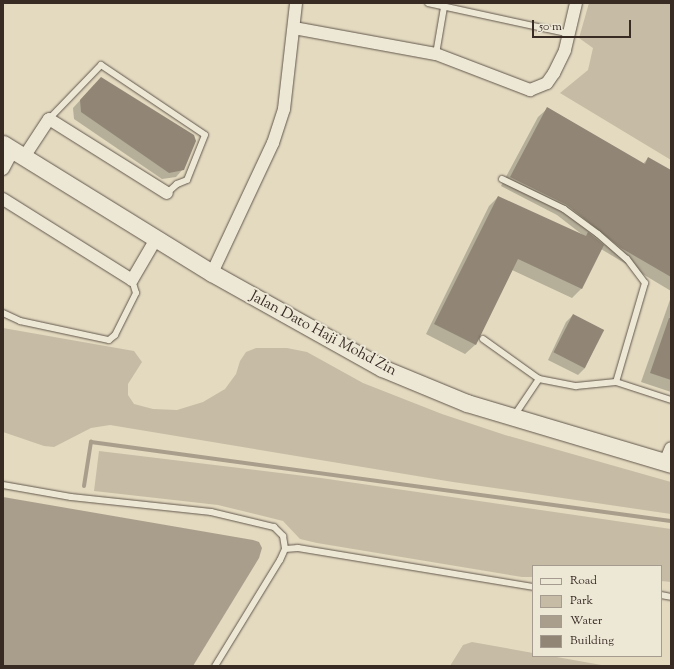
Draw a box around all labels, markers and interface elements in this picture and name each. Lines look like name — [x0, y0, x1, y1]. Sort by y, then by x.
scale bar — [534, 12, 633, 38]
text: 50 m — [539, 18, 562, 36]
street label: Jalan Dato Haji Mohd Zin — [247, 288, 399, 380]
legend — [532, 565, 662, 657]
text: Road — [570, 572, 597, 590]
text: Park — [570, 592, 593, 610]
text: Water — [570, 612, 602, 630]
text: Building — [570, 632, 614, 650]

